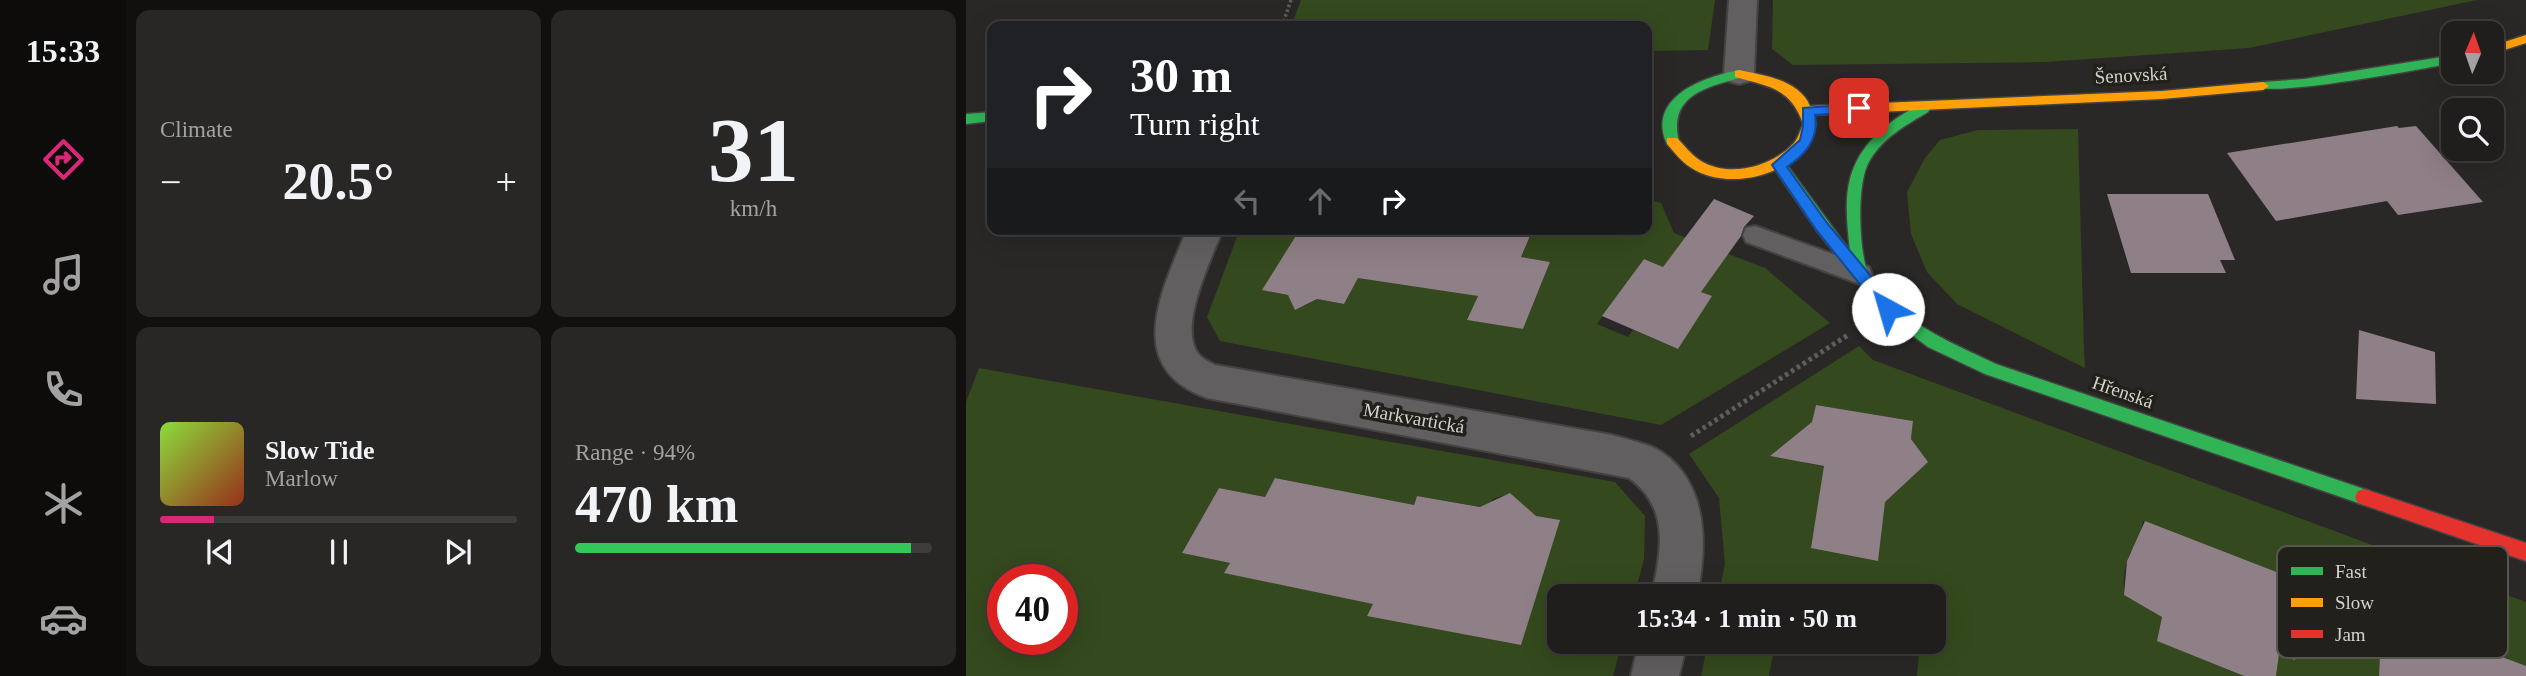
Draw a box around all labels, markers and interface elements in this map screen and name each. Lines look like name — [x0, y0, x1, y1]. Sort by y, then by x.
north arrow — [2441, 21, 2504, 84]
map controls — [2441, 21, 2504, 161]
text: 15:33 — [26, 33, 100, 69]
text: 30 m — [1130, 48, 1232, 103]
icon: right — [1015, 49, 1106, 140]
street label: Šenovská — [2094, 63, 2168, 87]
pin — [1829, 78, 1889, 138]
icon: arrive — [1840, 89, 1878, 127]
button: search — [2441, 98, 2504, 161]
text: 31 — [708, 100, 799, 201]
text: Turn right — [1130, 106, 1260, 142]
text: Climate — [160, 117, 233, 142]
icon: directions — [39, 135, 88, 184]
text: 20.5° — [283, 153, 394, 210]
text: − — [160, 161, 181, 203]
text: + — [496, 161, 517, 203]
icon: left — [1228, 182, 1266, 220]
icon: ahead — [1301, 182, 1339, 220]
icon: right — [1374, 182, 1412, 220]
text: km/h — [730, 196, 777, 221]
icon: music — [39, 250, 88, 299]
position arrow — [1851, 272, 1925, 346]
icon: phone — [39, 365, 88, 414]
street label: Hřenská — [2090, 372, 2157, 412]
street label: Markvartická — [1362, 399, 1467, 437]
text: Slow Tide — [265, 436, 375, 465]
text: Range · 94% — [575, 440, 695, 465]
text: Marlow — [265, 466, 338, 491]
text: 470 km — [575, 476, 738, 533]
icon: climate — [39, 479, 88, 528]
icon: previous — [201, 533, 239, 571]
icon: pause — [320, 533, 358, 571]
icon: next — [439, 533, 477, 571]
legend — [2277, 546, 2508, 658]
text: Fast — [2335, 561, 2367, 582]
speed limit sign: 40 — [987, 564, 1078, 655]
text: Slow — [2335, 592, 2374, 613]
icon: car — [39, 594, 88, 643]
text: 15:34 · 1 min · 50 m — [1636, 604, 1857, 633]
text: Jam — [2335, 624, 2366, 645]

